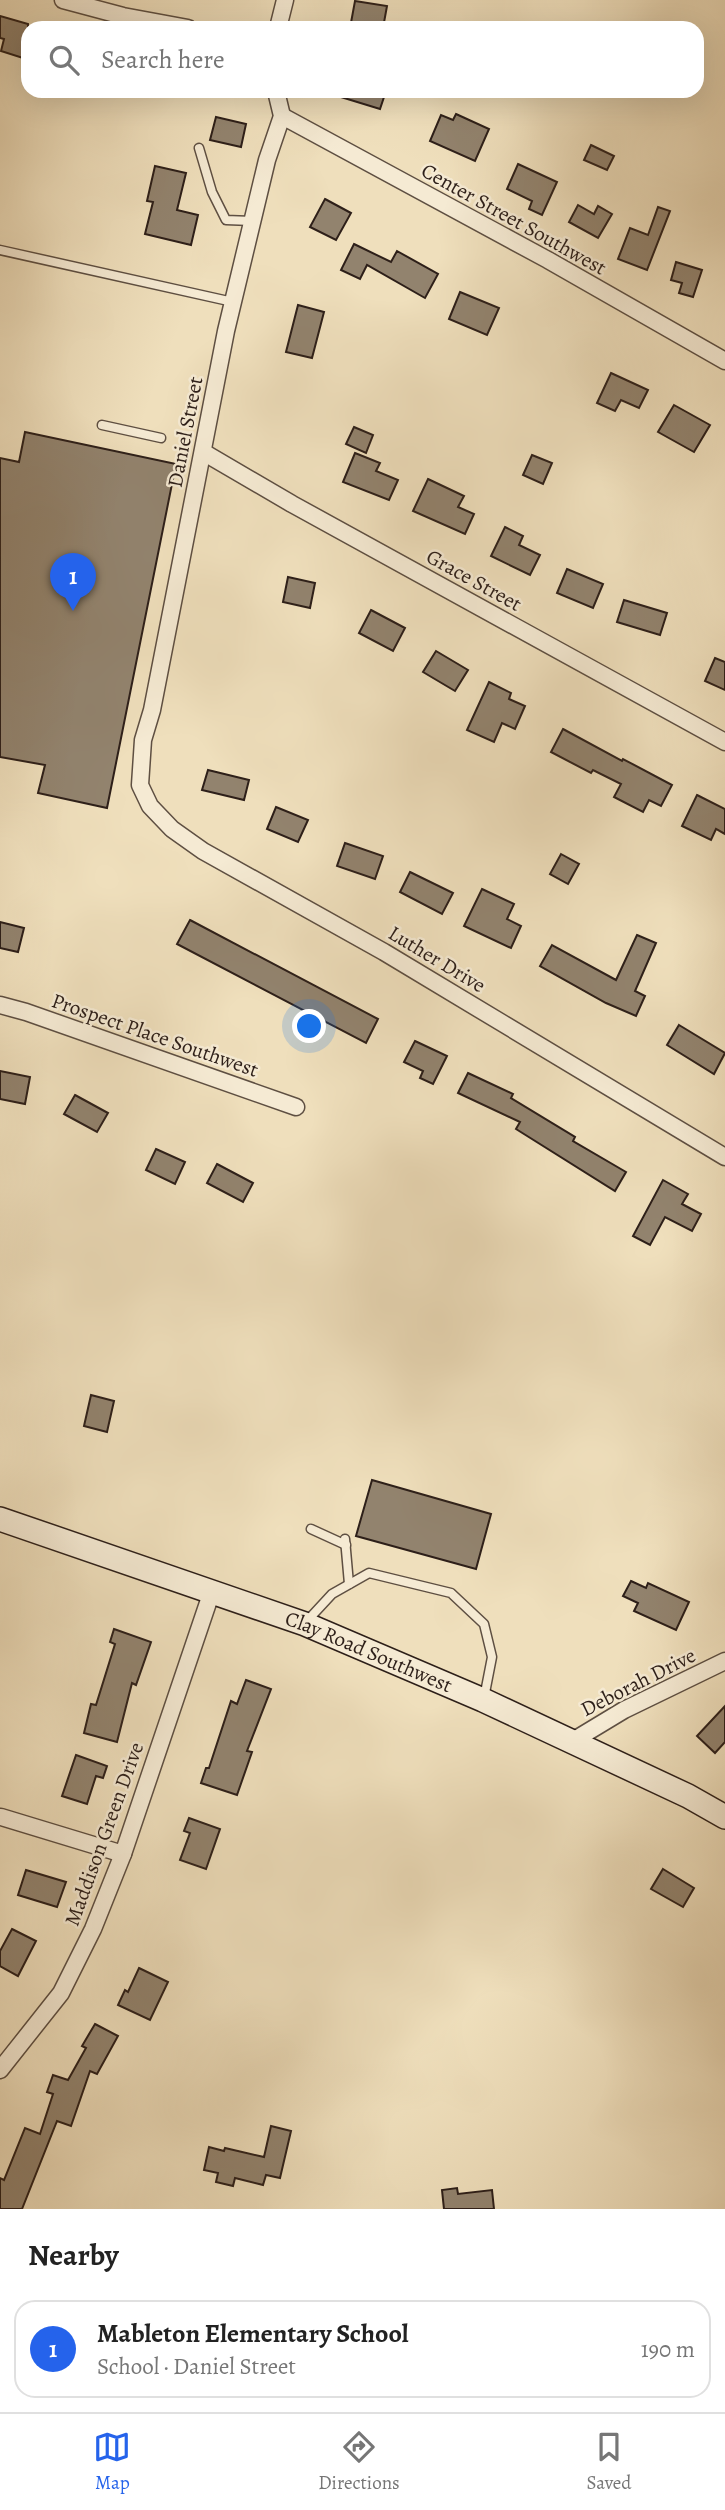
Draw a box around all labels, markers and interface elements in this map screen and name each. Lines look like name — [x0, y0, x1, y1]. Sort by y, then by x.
search box — [21, 21, 704, 98]
icon: search — [45, 41, 83, 79]
text: Search here — [101, 42, 225, 77]
street label: Center Street Southwest — [416, 156, 612, 282]
street label: Daniel Street — [161, 374, 209, 490]
street label: Grace Street — [421, 542, 527, 618]
pin: 1 — [50, 553, 96, 611]
street label: Luther Drive — [383, 919, 491, 999]
street label: Prospect Place Southwest — [48, 986, 262, 1084]
your location — [292, 1009, 326, 1043]
street label: Clay Road Southwest — [282, 1604, 457, 1699]
street label: Deborah Drive — [576, 1641, 700, 1723]
street label: Maddison Green Drive — [58, 1738, 150, 1930]
text: Nearby — [28, 2235, 119, 2275]
text: Mableton Elementary School — [97, 2316, 409, 2351]
text: 1 — [49, 2334, 57, 2365]
text: 190 m — [641, 2334, 695, 2365]
text: School · Daniel Street — [97, 2351, 296, 2382]
tab: Map — [93, 2428, 131, 2496]
tab: Directions — [318, 2428, 400, 2496]
tab: Saved — [587, 2428, 632, 2496]

